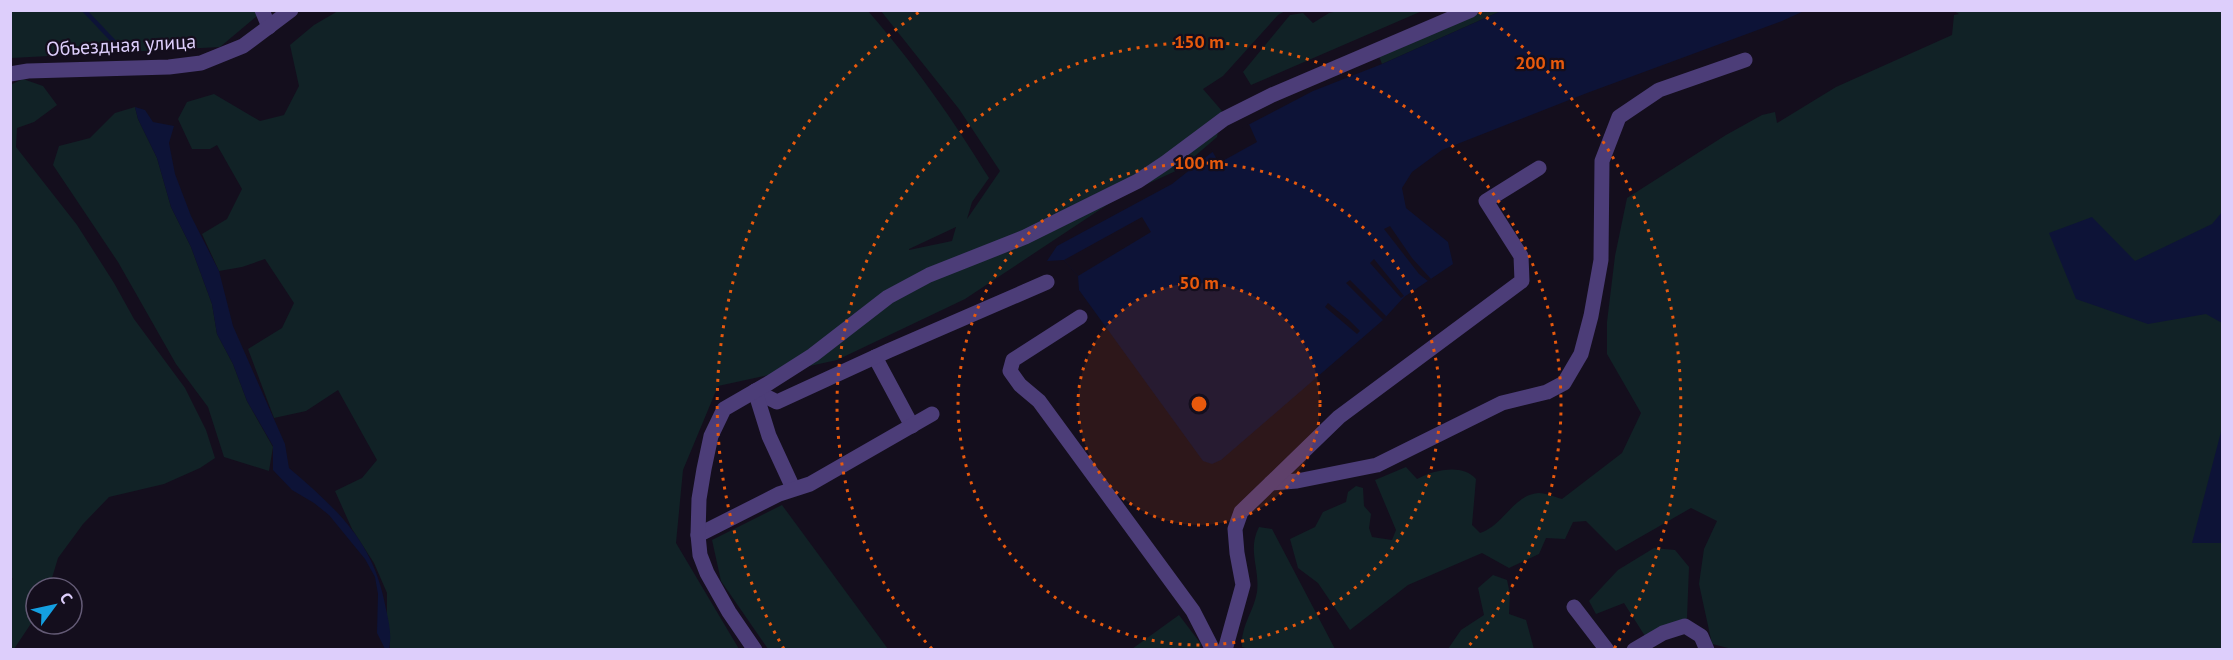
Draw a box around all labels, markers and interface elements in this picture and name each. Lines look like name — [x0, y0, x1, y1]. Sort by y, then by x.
street label: Объездная улица — [45, 28, 197, 62]
text: 150 m — [1174, 30, 1224, 53]
text: 200 m — [1515, 51, 1565, 74]
text: 100 m — [1174, 151, 1224, 174]
text: 50 m — [1179, 271, 1219, 294]
centre of rings — [1189, 394, 1209, 414]
north arrow — [24, 576, 84, 636]
text: С — [56, 589, 77, 607]

